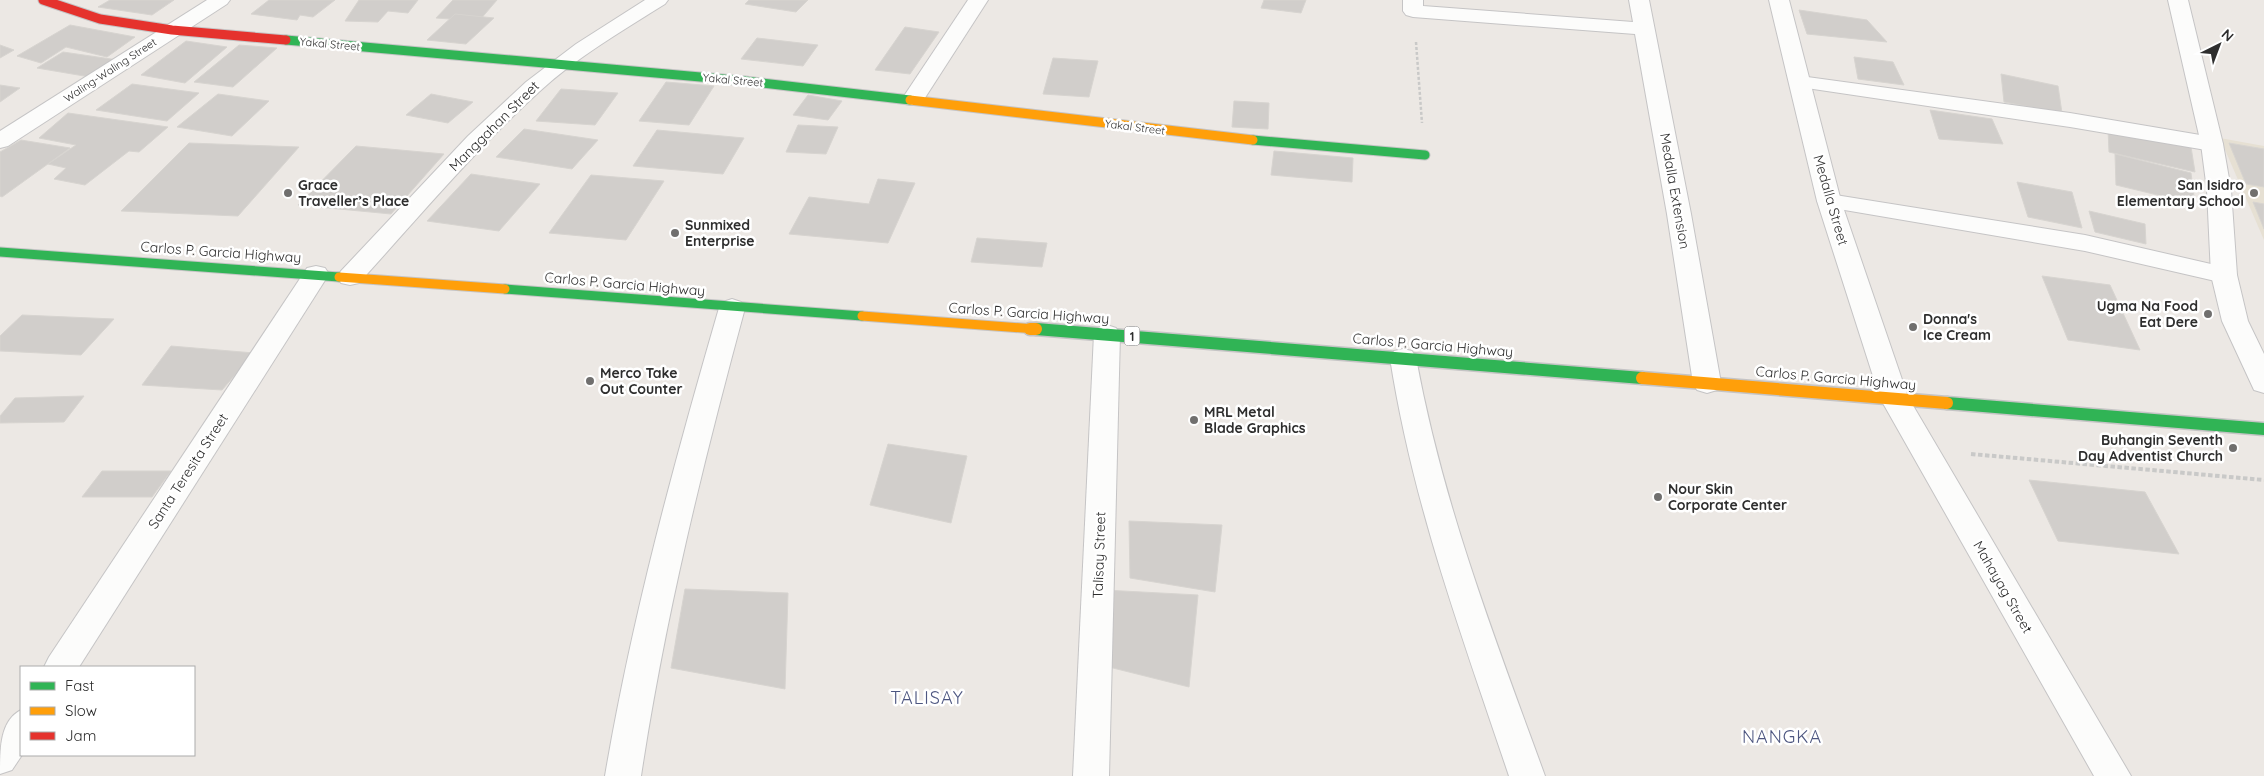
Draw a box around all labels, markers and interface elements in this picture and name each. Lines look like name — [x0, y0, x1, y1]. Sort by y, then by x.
north arrow — [2194, 20, 2244, 70]
text: N — [2218, 25, 2238, 45]
street label: Yakal Street — [299, 34, 361, 54]
street label: Waling-Waling Street — [61, 35, 159, 105]
street label: Yakal Street — [702, 70, 764, 90]
street label: Manggahan Street — [445, 77, 543, 175]
street label: Yakal Street — [1104, 116, 1166, 138]
street label: Medalla Extension — [1656, 132, 1694, 250]
street label: Medalla Street — [1809, 153, 1853, 248]
place label: Grace Traveller’s Place — [298, 176, 409, 210]
place label: San Isidro Elementary School — [2117, 176, 2244, 210]
marker: Grace Traveller’s Place — [282, 187, 294, 199]
marker: San Isidro Elementary School — [2248, 187, 2260, 199]
place label: Sunmixed Enterprise — [685, 216, 755, 250]
marker: Sunmixed Enterprise — [669, 227, 681, 239]
street label: Carlos P. Garcia Highway — [140, 237, 302, 267]
street label: Carlos P. Garcia Highway — [544, 268, 706, 300]
place label: Ugma Na Food Eat Dere — [2097, 297, 2198, 331]
street label: Carlos P. Garcia Highway — [948, 298, 1110, 328]
marker: Ugma Na Food Eat Dere — [2202, 308, 2214, 320]
place label: Donna's Ice Cream — [1923, 310, 1991, 344]
marker: Donna's Ice Cream — [1907, 321, 1919, 333]
road number: 1 — [1124, 326, 1140, 346]
street label: Carlos P. Garcia Highway — [1352, 329, 1514, 361]
street label: Carlos P. Garcia Highway — [1755, 362, 1917, 394]
place label: Merco Take Out Counter — [600, 364, 683, 398]
marker: Merco Take Out Counter — [584, 375, 596, 387]
place label: MRL Metal Blade Graphics — [1204, 403, 1306, 437]
street label: Santa Teresita Street — [144, 410, 232, 532]
marker: MRL Metal Blade Graphics — [1188, 414, 1200, 426]
place label: Buhangin Seventh Day Adventist Church — [2078, 431, 2223, 465]
marker: Buhangin Seventh Day Adventist Church — [2227, 442, 2239, 454]
place label: Nour Skin Corporate Center — [1668, 480, 1787, 514]
marker: Nour Skin Corporate Center — [1652, 491, 1664, 503]
street label: Talisay Street — [1088, 511, 1110, 599]
street label: Mahayag Street — [1969, 538, 2037, 637]
legend — [20, 666, 195, 756]
text: Fast — [65, 676, 94, 695]
district label: TALISAY — [890, 686, 964, 709]
text: Slow — [65, 701, 97, 720]
district label: NANGKA — [1742, 725, 1822, 748]
text: Jam — [65, 726, 96, 745]

